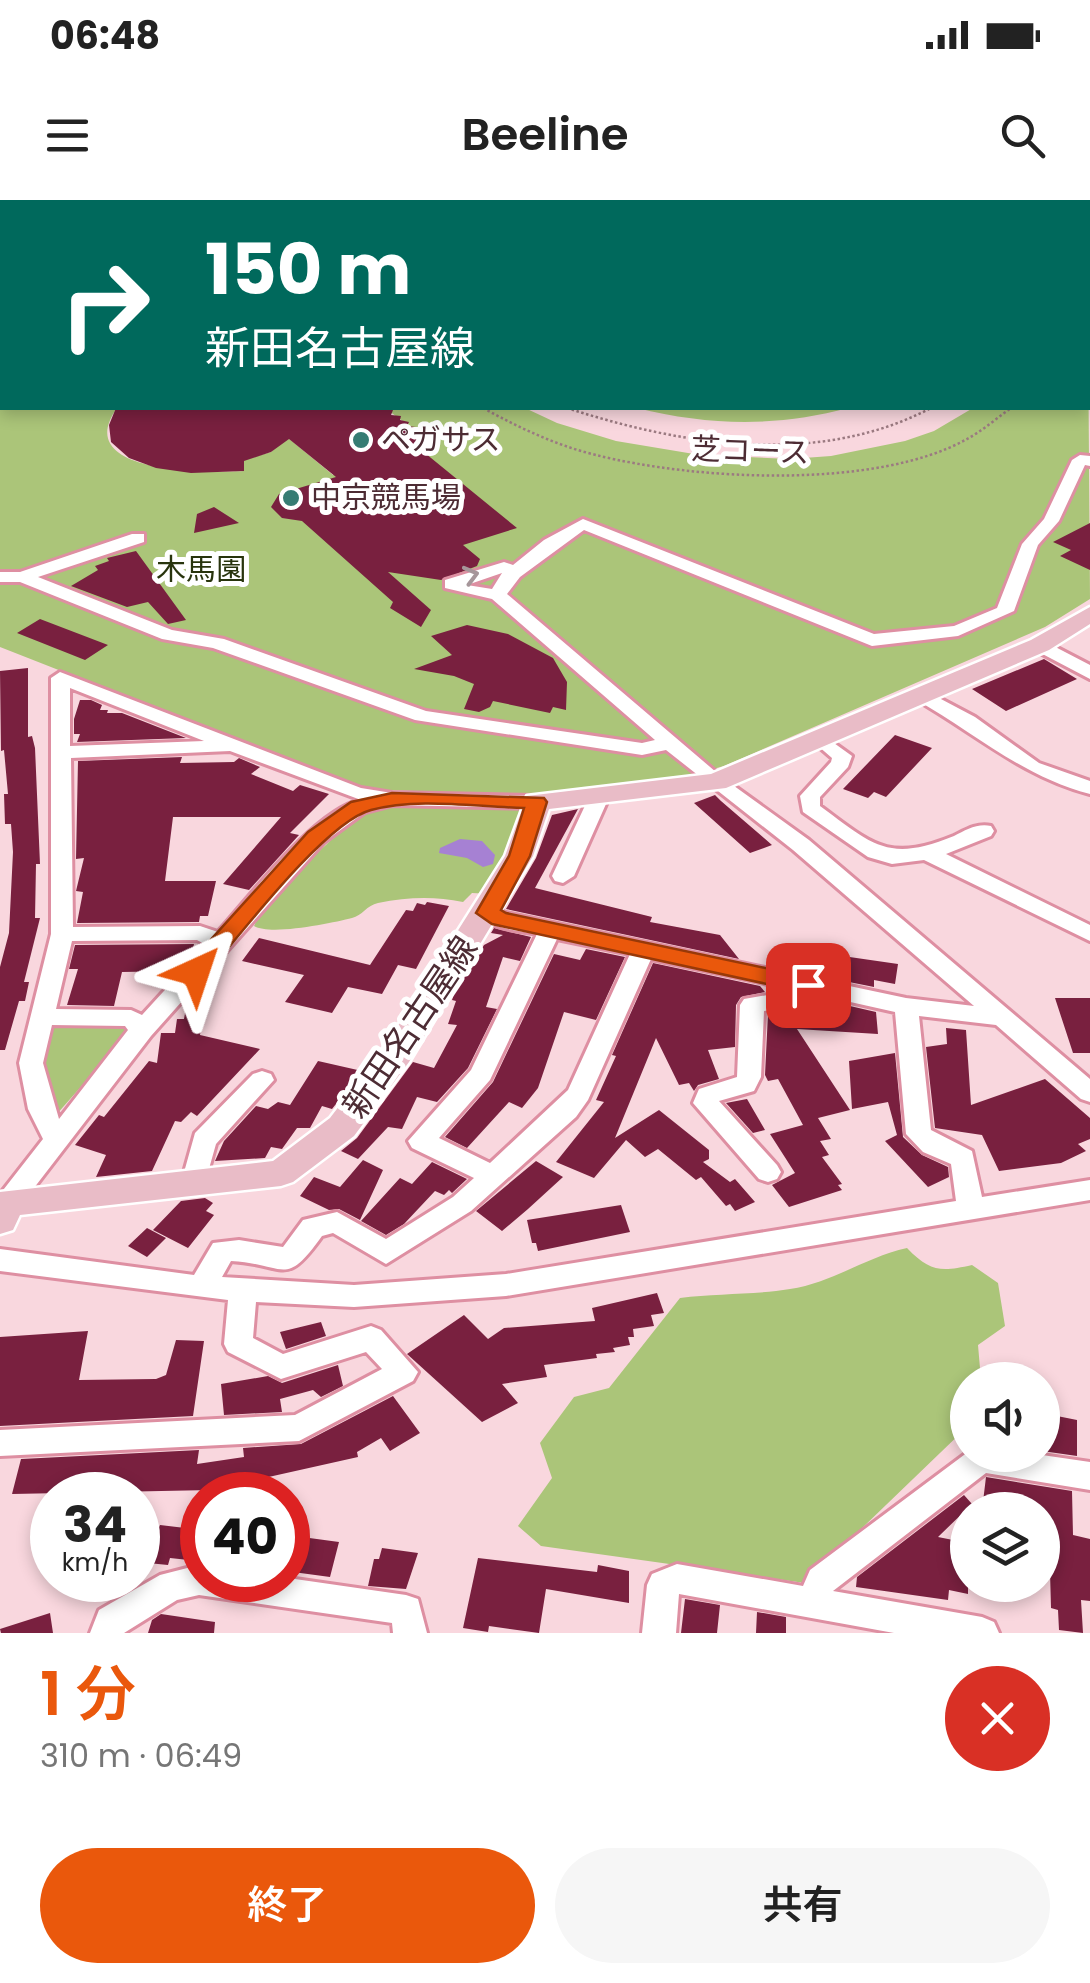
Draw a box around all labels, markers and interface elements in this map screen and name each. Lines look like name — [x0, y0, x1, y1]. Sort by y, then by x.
text: 06:48 — [50, 9, 160, 62]
text: Beeline — [462, 103, 629, 166]
icon: menu — [40, 108, 95, 163]
icon: search — [995, 108, 1050, 163]
text: 150 m — [205, 220, 411, 319]
icon: right — [40, 240, 170, 370]
text: 新田名古屋線 — [205, 317, 475, 380]
place label: ペガサス — [381, 418, 500, 461]
street label: 芝コース — [690, 427, 810, 474]
marker: ペガサス — [350, 429, 372, 451]
place label: 中京競馬場 — [311, 476, 461, 519]
marker: 中京競馬場 — [280, 487, 302, 509]
park label: 木馬園 — [156, 548, 246, 591]
one-way arrow — [462, 566, 480, 587]
position arrow — [144, 920, 248, 1024]
street label: 新田名古屋線 — [331, 926, 489, 1127]
pin — [766, 943, 851, 1028]
icon: arrive — [781, 958, 836, 1013]
map controls — [950, 1362, 1060, 1602]
button: sound — [950, 1362, 1060, 1472]
speed limit sign: 40 — [180, 1472, 310, 1602]
text: 34 — [63, 1489, 127, 1560]
button: layers — [950, 1492, 1060, 1602]
text: km/h — [62, 1545, 128, 1580]
text: 1 分 — [40, 1652, 136, 1736]
button: close — [945, 1666, 1050, 1771]
text: 310 m · 06:49 — [40, 1733, 242, 1778]
button: 終了 — [40, 1848, 535, 1963]
button: 共有 — [555, 1848, 1050, 1963]

